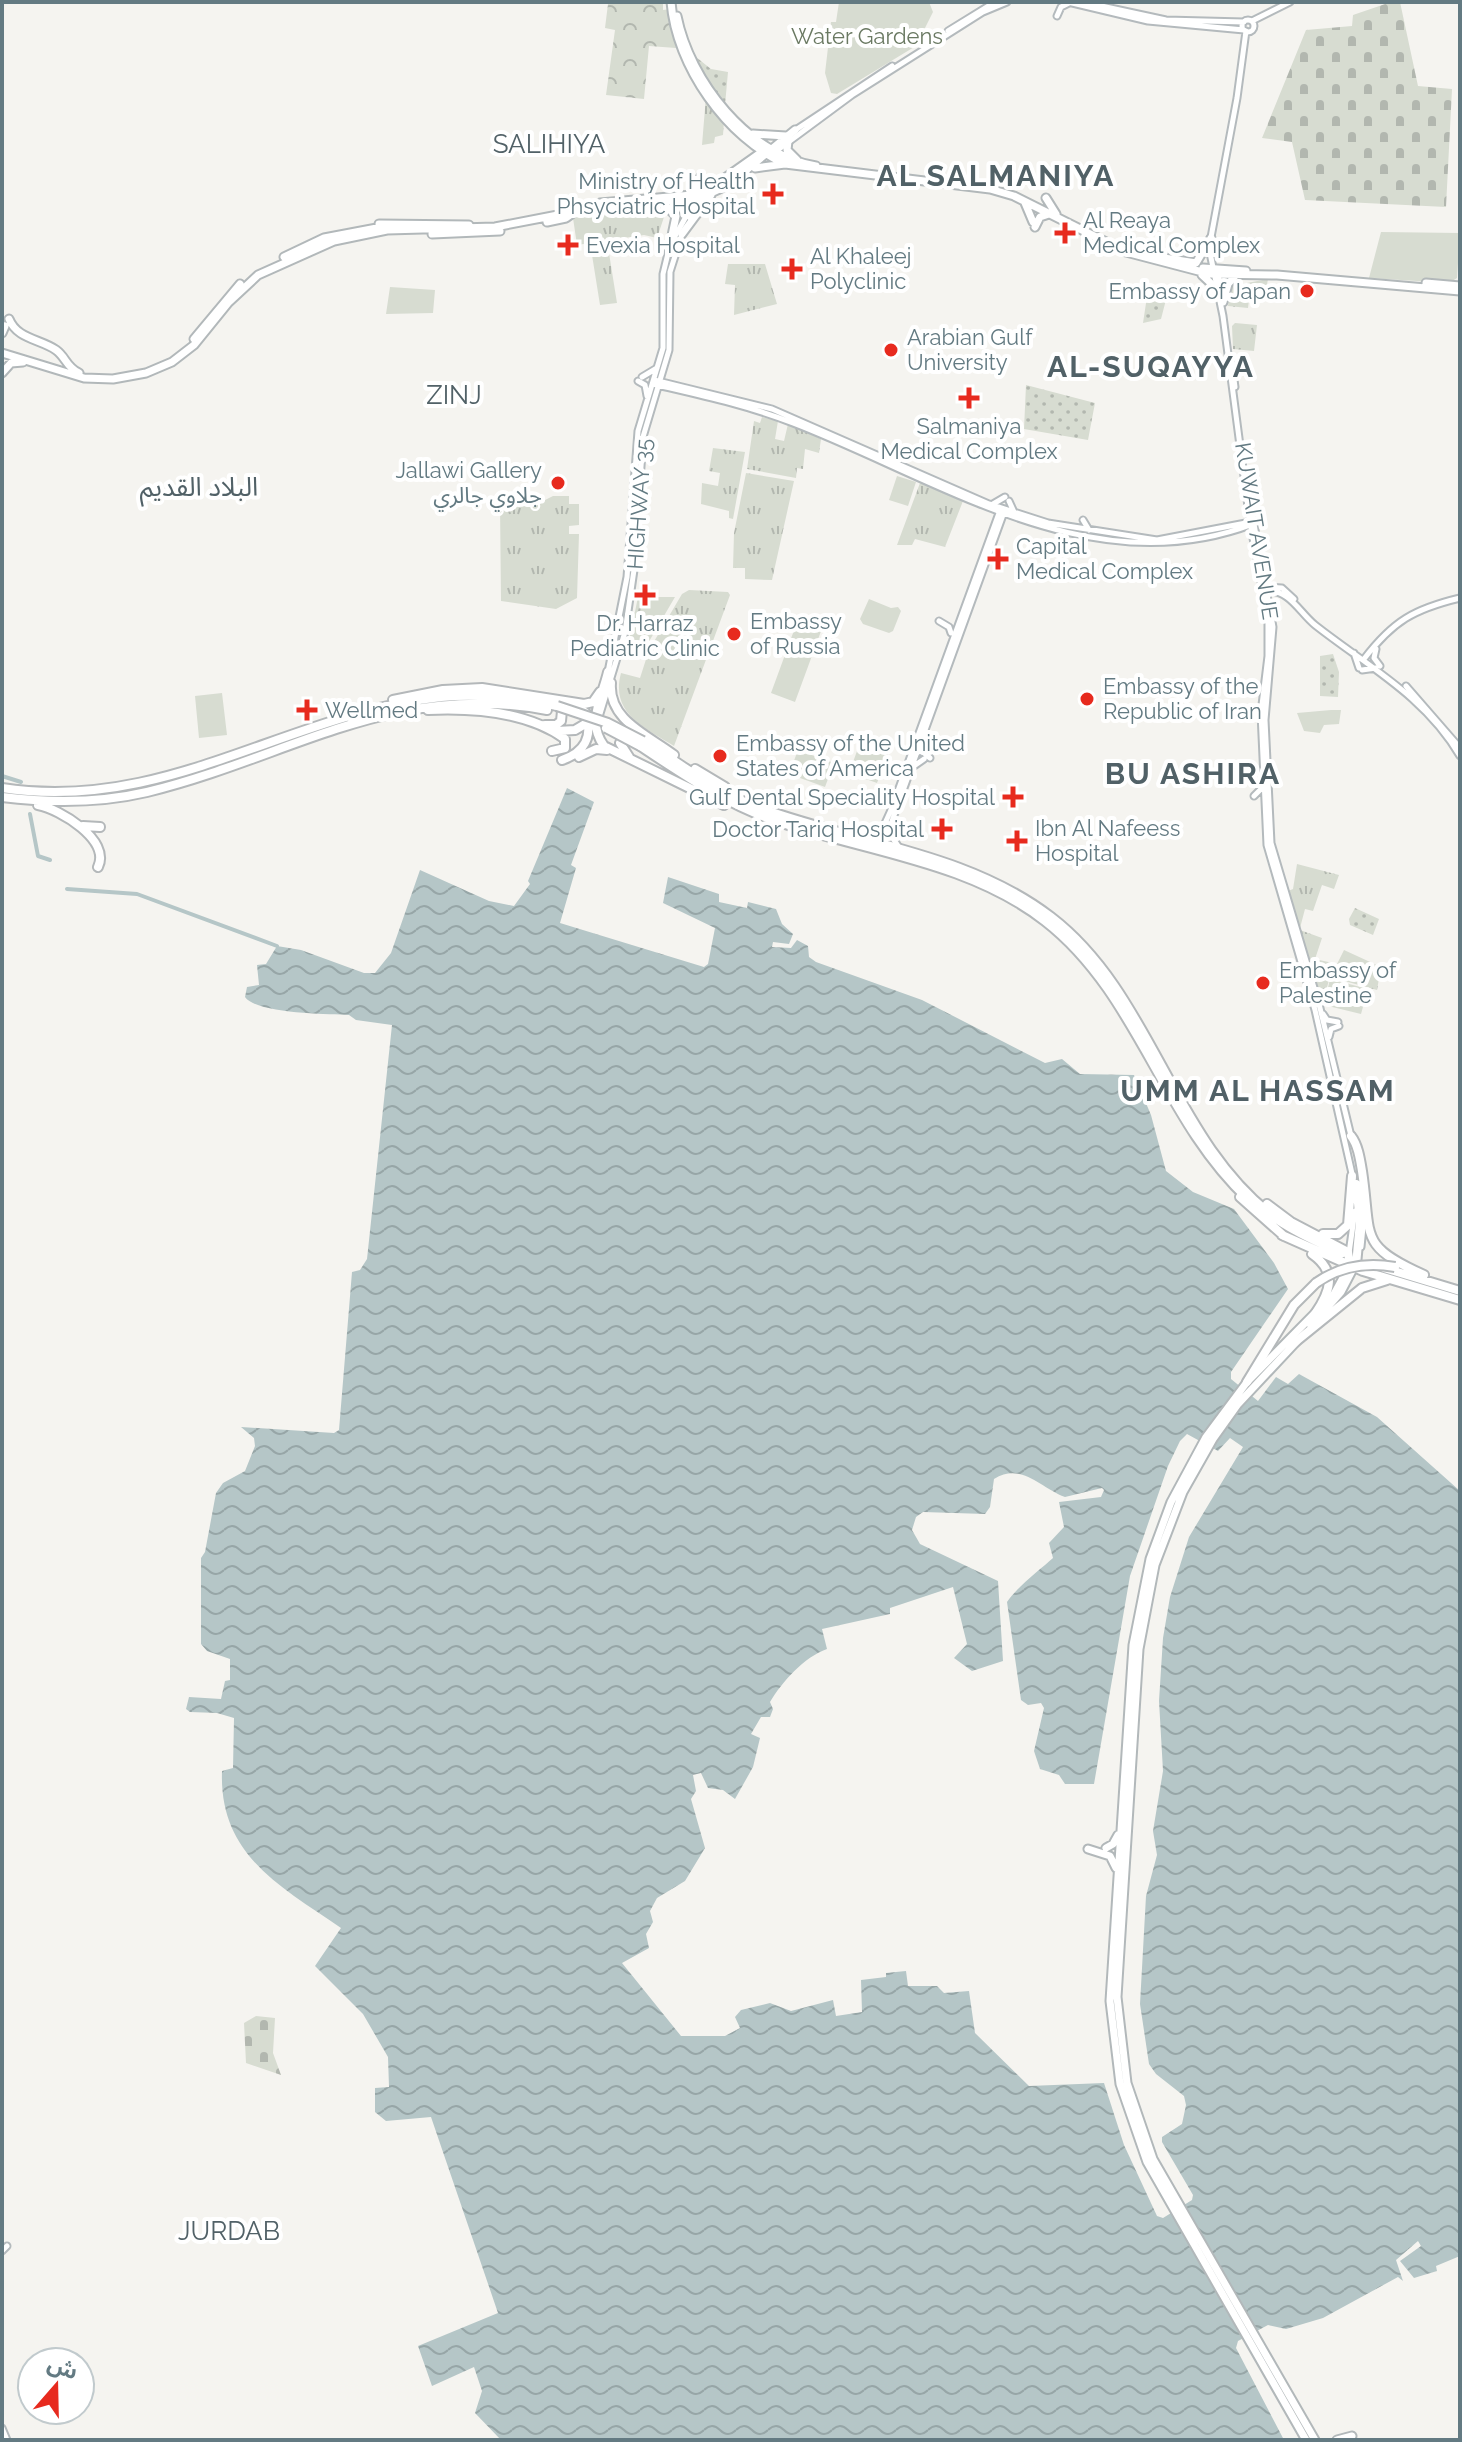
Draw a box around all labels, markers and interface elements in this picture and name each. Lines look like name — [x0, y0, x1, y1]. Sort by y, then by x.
park label: Water Gardens — [791, 23, 943, 49]
district label: SALIHIYA — [493, 129, 606, 159]
district label: AL SALMANIYA — [877, 158, 1115, 193]
place label: Ministry of Health Phsyciatric Hospital — [557, 168, 755, 219]
marker: Ministry of Health Phsyciatric Hospital — [762, 183, 784, 205]
place label: Al Reaya Medical Complex — [1083, 207, 1260, 258]
marker: Al Reaya Medical Complex — [1054, 222, 1076, 244]
place label: Evexia Hospital — [586, 232, 740, 258]
marker: Evexia Hospital — [557, 234, 579, 256]
place label: Al Khaleej Polyclinic — [810, 243, 912, 294]
marker: Al Khaleej Polyclinic — [781, 258, 803, 280]
place label: Embassy of Japan — [1109, 278, 1291, 304]
marker: Embassy of Japan — [1298, 282, 1316, 300]
place label: Arabian Gulf University — [907, 324, 1033, 375]
marker: Arabian Gulf University — [882, 341, 900, 359]
district label: AL-SUQAYYA — [1047, 349, 1255, 384]
district label: ZINJ — [426, 380, 482, 410]
marker: Salmaniya Medical Complex — [958, 387, 980, 409]
place label: Salmaniya Medical Complex — [880, 413, 1058, 464]
street label: HIGHWAY 35 — [621, 438, 657, 570]
street label: KUWAIT AVENUE — [1230, 440, 1284, 622]
place label: Jallawi Gallery جلاوي جالري — [395, 457, 542, 512]
district label: البلاد القديم — [140, 472, 258, 507]
marker: Jallawi Gallery جلاوي جالري — [549, 474, 567, 492]
place label: Capital Medical Complex — [1016, 533, 1193, 584]
marker: Capital Medical Complex — [987, 548, 1009, 570]
marker: Dr. Harraz Pediatric Clinic — [634, 584, 656, 606]
place label: Embassy of Russia — [750, 608, 842, 659]
place label: Dr. Harraz Pediatric Clinic — [570, 610, 720, 661]
marker: Embassy of Russia — [725, 625, 743, 643]
place label: Embassy of the Republic of Iran — [1103, 673, 1262, 724]
marker: Embassy of the Republic of Iran — [1078, 690, 1096, 708]
place label: Wellmed — [325, 697, 418, 723]
marker: Wellmed — [296, 699, 318, 721]
place label: Embassy of the United States of America — [736, 730, 965, 781]
marker: Embassy of the United States of America — [711, 747, 729, 765]
district label: BU ASHIRA — [1105, 756, 1281, 791]
place label: Gulf Dental Speciality Hospital — [689, 784, 995, 810]
marker: Gulf Dental Speciality Hospital — [1002, 786, 1024, 808]
place label: Ibn Al Nafeess Hospital — [1035, 815, 1180, 866]
place label: Doctor Tariq Hospital — [712, 816, 924, 842]
marker: Doctor Tariq Hospital — [931, 818, 953, 840]
marker: Ibn Al Nafeess Hospital — [1006, 830, 1028, 852]
place label: Embassy of Palestine — [1279, 957, 1397, 1008]
marker: Embassy of Palestine — [1254, 974, 1272, 992]
district label: UMM AL HASSAM — [1120, 1073, 1396, 1108]
district label: JURDAB — [178, 2216, 280, 2246]
north arrow — [16, 2346, 96, 2426]
text: ش — [44, 2350, 81, 2385]

